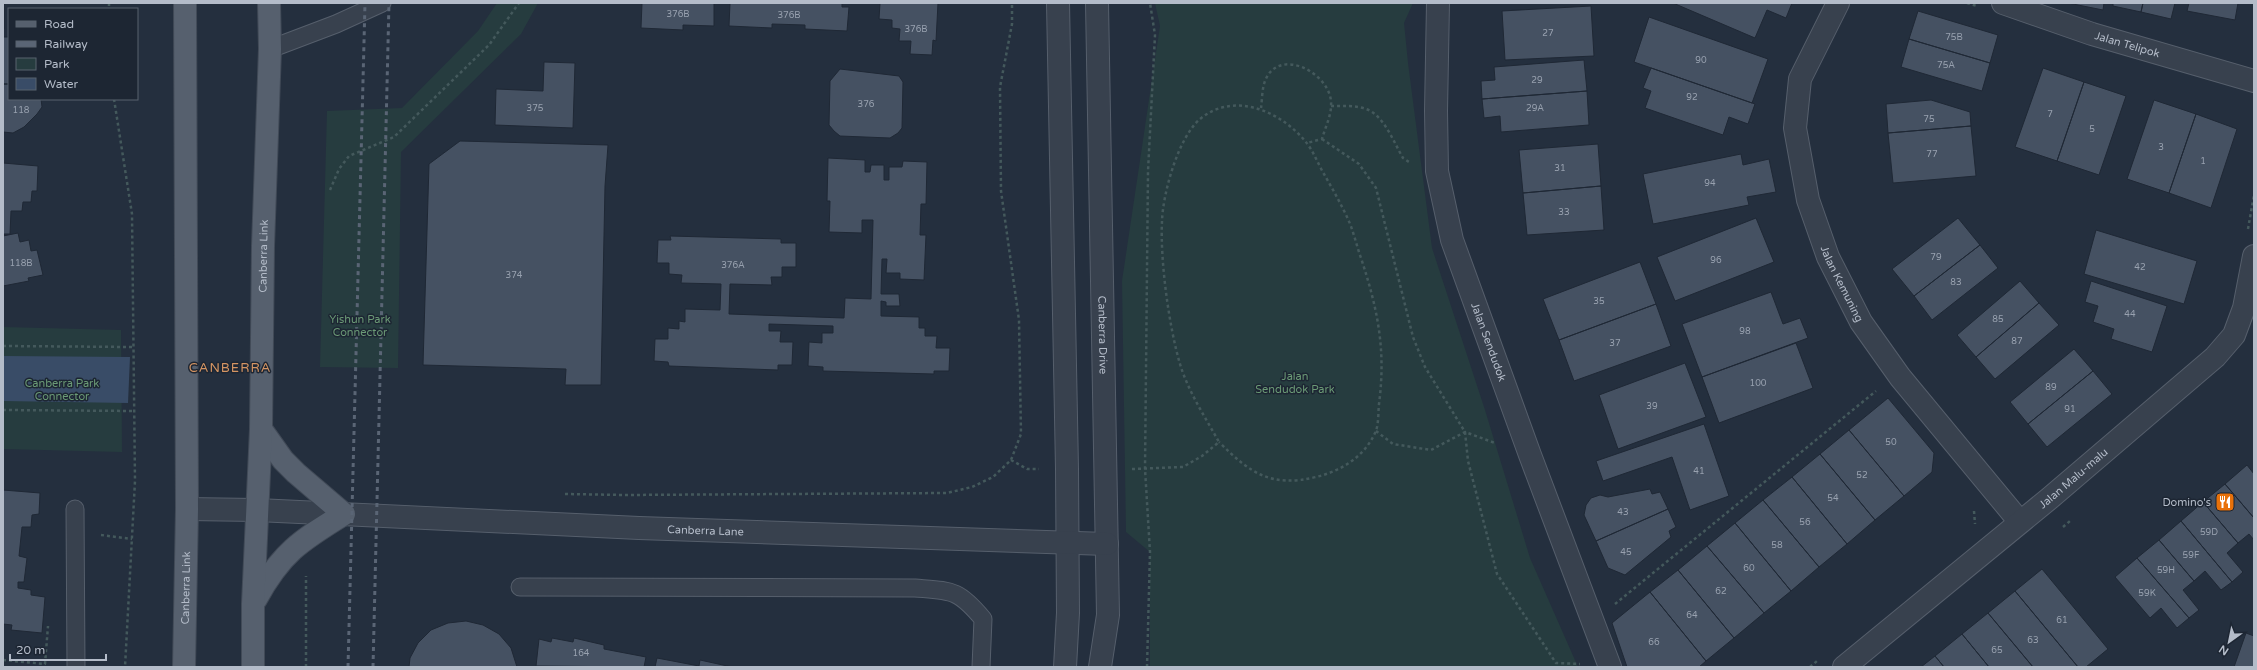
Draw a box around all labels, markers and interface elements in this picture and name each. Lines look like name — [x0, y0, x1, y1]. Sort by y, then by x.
legend — [8, 8, 138, 100]
house number: 376B — [666, 9, 690, 20]
house number: 376B — [777, 10, 801, 21]
text: Road — [44, 17, 74, 31]
house number: 376B — [904, 24, 928, 35]
house number: 27 — [1542, 28, 1554, 39]
street label: Jalan Telipok — [2093, 29, 2161, 60]
house number: 75B — [1945, 32, 1963, 43]
text: Railway — [44, 37, 88, 51]
house number: 90 — [1695, 55, 1707, 66]
text: Park — [44, 57, 70, 71]
house number: 75A — [1937, 60, 1955, 71]
house number: 29 — [1531, 75, 1543, 86]
text: Water — [44, 77, 79, 91]
house number: 92 — [1686, 92, 1698, 103]
house number: 376 — [858, 99, 875, 110]
house number: 375 — [527, 103, 544, 114]
house number: 29A — [1526, 103, 1544, 114]
house number: 118 — [13, 105, 30, 116]
house number: 7 — [2047, 109, 2053, 120]
house number: 75 — [1923, 114, 1935, 125]
house number: 5 — [2089, 124, 2095, 135]
house number: 3 — [2158, 142, 2164, 153]
house number: 77 — [1926, 149, 1938, 160]
house number: 1 — [2200, 156, 2206, 167]
house number: 31 — [1554, 163, 1566, 174]
house number: 94 — [1704, 178, 1716, 189]
house number: 33 — [1558, 207, 1570, 218]
street label: Canberra Link — [256, 219, 271, 293]
street label: Jalan Kemuning — [1818, 244, 1866, 324]
house number: 79 — [1930, 252, 1942, 263]
house number: 96 — [1710, 255, 1722, 266]
house number: 118B — [9, 258, 33, 269]
house number: 376A — [721, 260, 745, 271]
house number: 42 — [2134, 262, 2146, 273]
house number: 374 — [506, 270, 523, 281]
house number: 83 — [1950, 277, 1962, 288]
street label: Canberra Drive — [1095, 296, 1110, 374]
house number: 35 — [1593, 296, 1605, 307]
street label: Jalan Sendudok — [1468, 301, 1509, 383]
house number: 44 — [2124, 309, 2136, 320]
park label: Yishun Park Connector — [329, 313, 391, 339]
house number: 85 — [1992, 314, 2004, 325]
house number: 98 — [1739, 326, 1751, 337]
house number: 87 — [2011, 336, 2023, 347]
house number: 37 — [1609, 338, 1621, 349]
district label: CANBERRA — [189, 360, 271, 376]
park label: Jalan Sendudok Park — [1255, 370, 1335, 396]
park label: Canberra Park Connector — [25, 377, 99, 403]
house number: 100 — [1750, 378, 1767, 389]
house number: 89 — [2045, 382, 2057, 393]
house number: 39 — [1646, 401, 1658, 412]
house number: 91 — [2064, 404, 2076, 415]
house number: 50 — [1885, 437, 1897, 448]
street label: Jalan Malu-malu — [2036, 446, 2111, 511]
house number: 41 — [1693, 466, 1705, 477]
house number: 52 — [1856, 470, 1868, 481]
restaurant icon: Domino's — [2214, 491, 2236, 513]
house number: 54 — [1827, 493, 1839, 504]
place label: Domino's — [2162, 496, 2211, 509]
house number: 43 — [1617, 507, 1629, 518]
house number: 56 — [1799, 517, 1811, 528]
street label: Canberra Lane — [667, 523, 744, 539]
house number: 59D — [2200, 527, 2218, 538]
house number: 58 — [1771, 540, 1783, 551]
house number: 45 — [1620, 547, 1632, 558]
house number: 59F — [2183, 550, 2200, 561]
street label: Canberra Link — [179, 551, 193, 625]
house number: 60 — [1743, 563, 1755, 574]
house number: 59H — [2157, 565, 2175, 576]
house number: 62 — [1715, 586, 1727, 597]
house number: 59K — [2138, 588, 2156, 599]
house number: 64 — [1686, 610, 1698, 621]
house number: 61 — [2056, 615, 2068, 626]
north arrow — [2209, 622, 2249, 662]
house number: 63 — [2027, 635, 2039, 646]
scale bar — [10, 636, 106, 662]
house number: 66 — [1648, 637, 1660, 648]
text: N — [2217, 642, 2231, 658]
text: 20 m — [16, 643, 45, 657]
house number: 65 — [1991, 645, 2003, 656]
house number: 164 — [573, 648, 590, 659]

